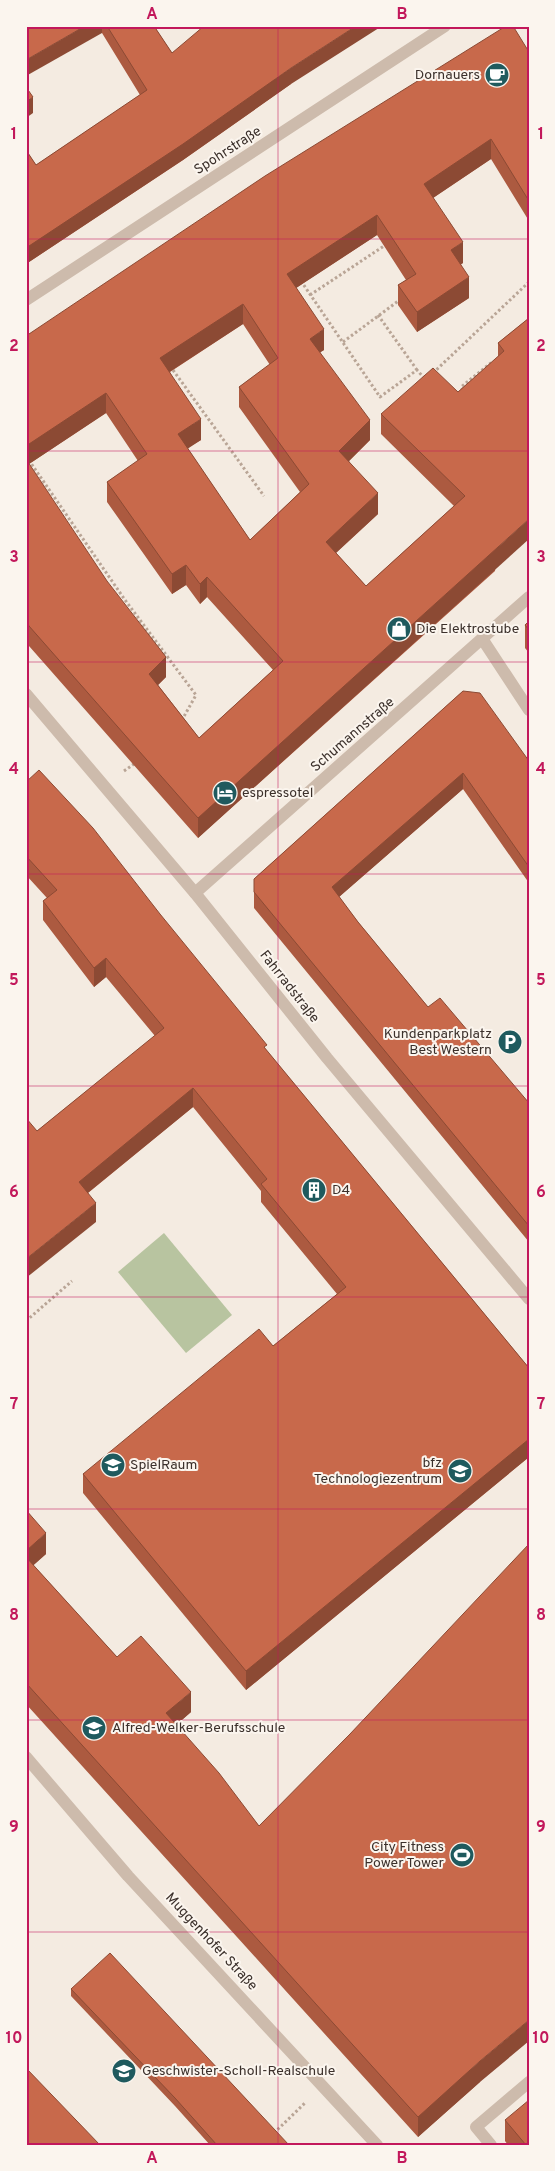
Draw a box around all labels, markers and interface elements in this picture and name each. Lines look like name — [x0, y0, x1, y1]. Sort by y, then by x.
text: A — [146, 5, 158, 25]
text: B — [396, 5, 408, 25]
cafe icon: Dornauers — [484, 62, 510, 88]
place label: Dornauers — [415, 67, 480, 84]
street label: Spohrstraße — [191, 123, 265, 179]
text: 1 — [11, 125, 17, 145]
text: 1 — [538, 125, 544, 145]
text: 2 — [9, 337, 19, 357]
text: 2 — [536, 337, 546, 357]
text: 3 — [9, 548, 19, 568]
text: 3 — [536, 548, 546, 568]
shop icon: Die Elektrostube — [386, 616, 412, 642]
place label: Die Elektrostube — [416, 621, 519, 638]
street label: Schumannstraße — [308, 694, 398, 776]
text: 4 — [9, 760, 19, 780]
text: 4 — [536, 760, 546, 780]
hotel icon: espressotel — [212, 780, 238, 806]
place label: espressotel — [242, 785, 313, 802]
street label: Fahrradstraße — [255, 947, 323, 1027]
text: 5 — [9, 971, 19, 991]
text: 5 — [536, 971, 546, 991]
place label: Kundenparkplatz Best Western — [384, 1026, 492, 1059]
parking icon: Kundenparkplatz Best Western — [497, 1029, 523, 1055]
building icon: D4 — [301, 1177, 327, 1203]
place label: D4 — [332, 1182, 350, 1199]
text: 6 — [9, 1183, 19, 1203]
text: 6 — [536, 1183, 546, 1203]
text: 7 — [10, 1395, 18, 1415]
text: 7 — [537, 1395, 545, 1415]
school or university icon: SpielRaum — [100, 1452, 126, 1478]
place label: bfz Technologiezentrum — [314, 1455, 442, 1488]
place label: SpielRaum — [130, 1457, 197, 1474]
school or university icon: bfz Technologiezentrum — [447, 1458, 473, 1484]
text: 8 — [9, 1606, 19, 1626]
text: 8 — [536, 1606, 546, 1626]
school or university icon: Alfred-Welker-Berufsschule — [81, 1715, 107, 1741]
place label: Alfred-Welker-Berufsschule — [112, 1720, 285, 1737]
text: 9 — [9, 1818, 19, 1838]
text: 9 — [536, 1818, 546, 1838]
place label: City Fitness Power Tower — [364, 1839, 445, 1872]
sports icon: City Fitness Power Tower — [449, 1842, 475, 1868]
street label: Muggenhofer Straße — [161, 1890, 261, 1994]
text: 10 — [6, 2029, 22, 2049]
text: 10 — [533, 2029, 549, 2049]
school or university icon: Geschwister-Scholl-Realschule — [111, 2058, 137, 2084]
place label: Geschwister-Scholl-Realschule — [142, 2063, 335, 2080]
text: A — [146, 2149, 158, 2169]
text: B — [396, 2149, 408, 2169]

